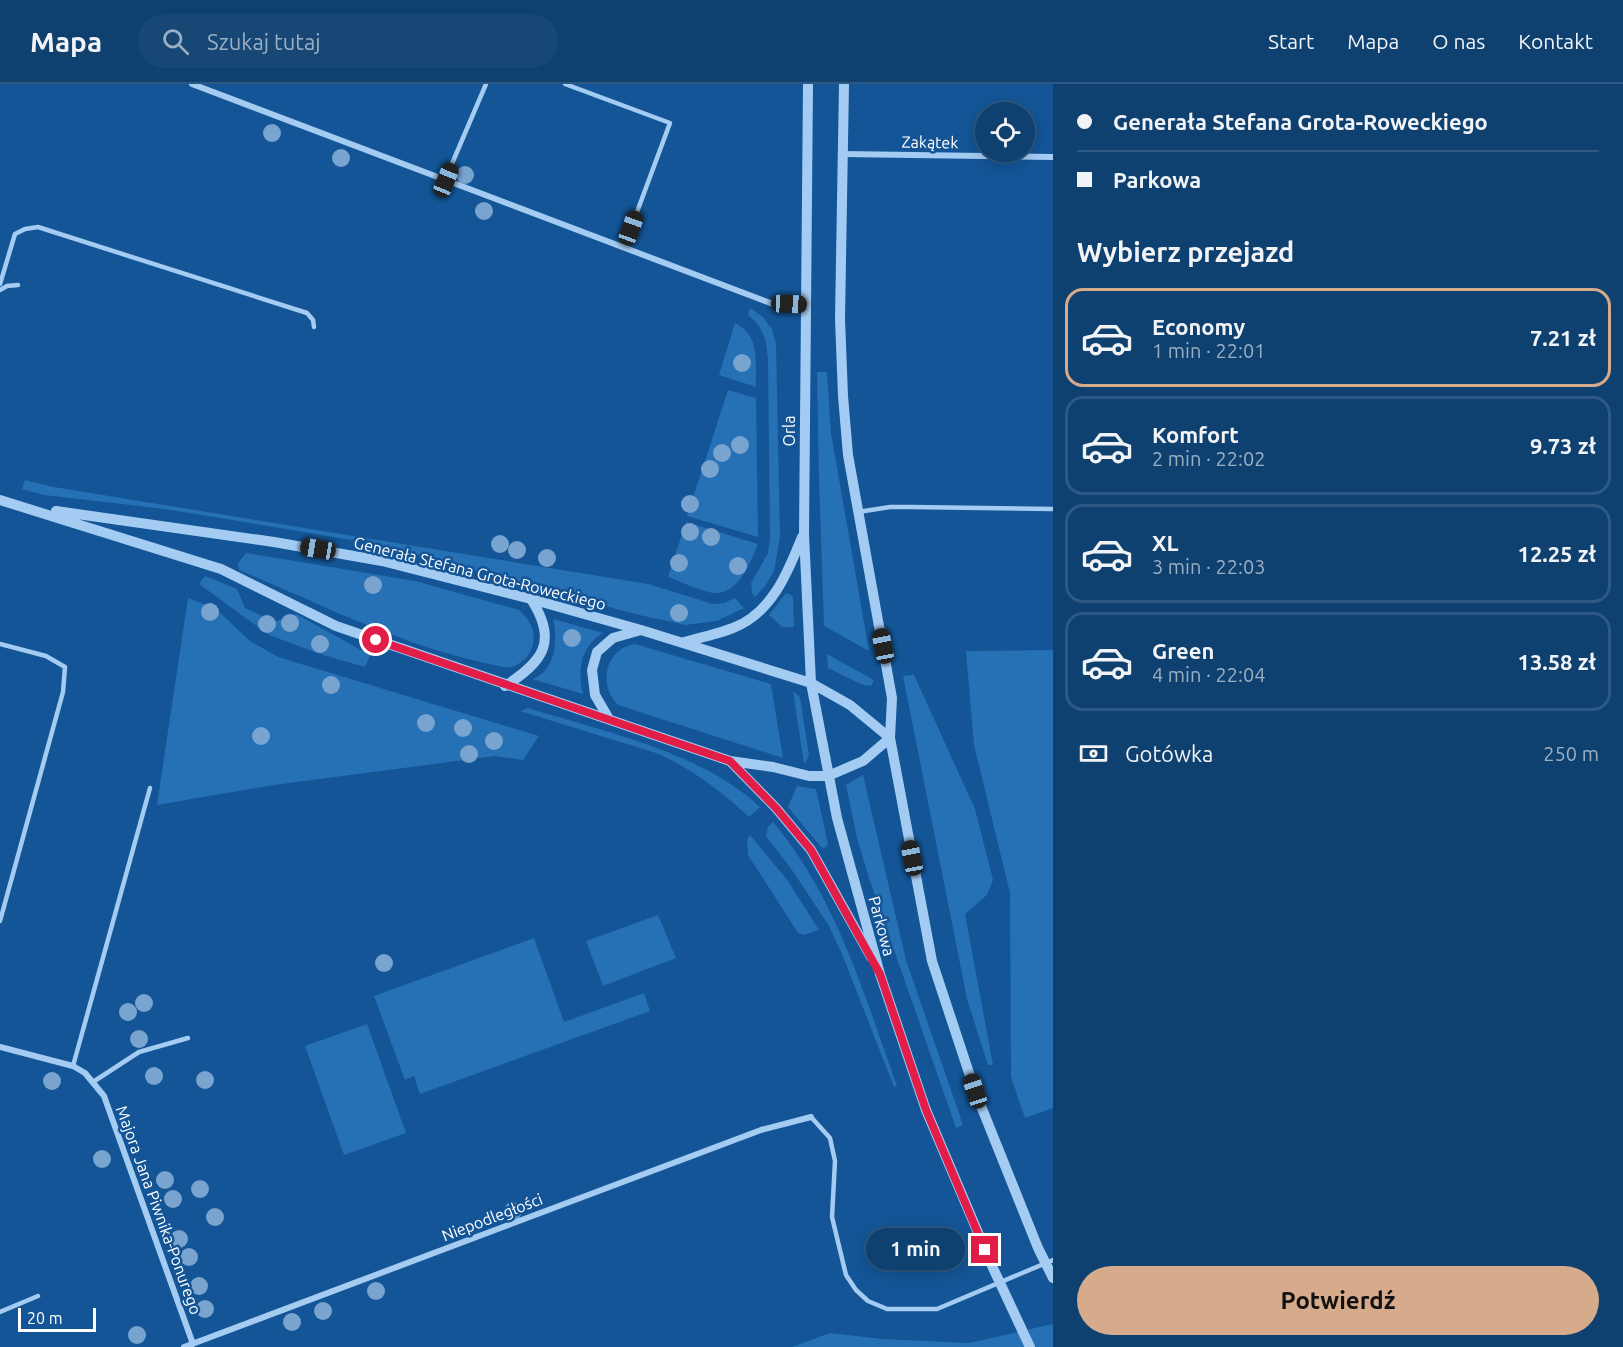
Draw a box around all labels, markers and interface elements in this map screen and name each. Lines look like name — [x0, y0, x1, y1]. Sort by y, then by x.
search box — [138, 14, 558, 68]
icon: search — [159, 25, 192, 58]
text: Mapa — [30, 26, 102, 57]
text: Szukaj tutaj — [207, 29, 321, 54]
text: Start — [1268, 29, 1314, 53]
text: Mapa — [1347, 29, 1399, 53]
text: O nas — [1432, 29, 1485, 53]
text: Kontakt — [1518, 29, 1593, 53]
map controls — [975, 102, 1035, 162]
button: locate — [975, 102, 1035, 162]
text: Generała Stefana Grota-Roweckiego — [1113, 109, 1488, 134]
street label: Zakątek — [901, 133, 959, 151]
car — [431, 160, 461, 200]
text: Parkowa — [1113, 167, 1201, 192]
car — [616, 208, 646, 248]
text: Wybierz przejazd — [1077, 237, 1294, 267]
car — [771, 294, 807, 314]
icon: car — [1080, 311, 1134, 365]
text: Economy — [1152, 314, 1245, 339]
text: 7.21 zł — [1530, 325, 1596, 350]
text: 1 min · 22:01 — [1152, 339, 1266, 362]
street label: Orla — [780, 416, 798, 446]
icon: car — [1080, 419, 1134, 473]
text: Komfort — [1152, 422, 1239, 447]
text: 9.73 zł — [1530, 433, 1596, 458]
text: 2 min · 22:02 — [1152, 447, 1266, 470]
icon: car — [1080, 527, 1134, 581]
text: XL — [1152, 530, 1179, 555]
street label: Generała Stefana Grota-Roweckiego — [352, 533, 608, 613]
car — [299, 537, 337, 561]
text: 12.25 zł — [1517, 541, 1596, 566]
text: 3 min · 22:03 — [1152, 555, 1266, 578]
route start — [362, 626, 389, 653]
car — [871, 627, 895, 665]
icon: car — [1080, 635, 1134, 689]
text: Green — [1152, 638, 1214, 663]
text: 13.58 zł — [1517, 649, 1596, 674]
text: 4 min · 22:04 — [1152, 663, 1266, 686]
icon: cash — [1077, 737, 1110, 770]
text: Gotówka — [1125, 741, 1213, 766]
text: 250 m — [1543, 742, 1599, 765]
car — [900, 839, 924, 877]
street label: Parkowa — [865, 894, 899, 958]
car — [961, 1071, 989, 1111]
street label: Majora Jana Piwnika-Ponurego — [113, 1103, 205, 1317]
street label: Niepodległości — [439, 1190, 545, 1244]
callout: 1 min — [865, 1229, 964, 1271]
route end — [971, 1236, 998, 1263]
text: 1 min — [890, 1237, 941, 1260]
button: Potwierdź — [1077, 1266, 1599, 1335]
scale bar — [18, 1305, 96, 1332]
text: 20 m — [27, 1309, 63, 1327]

